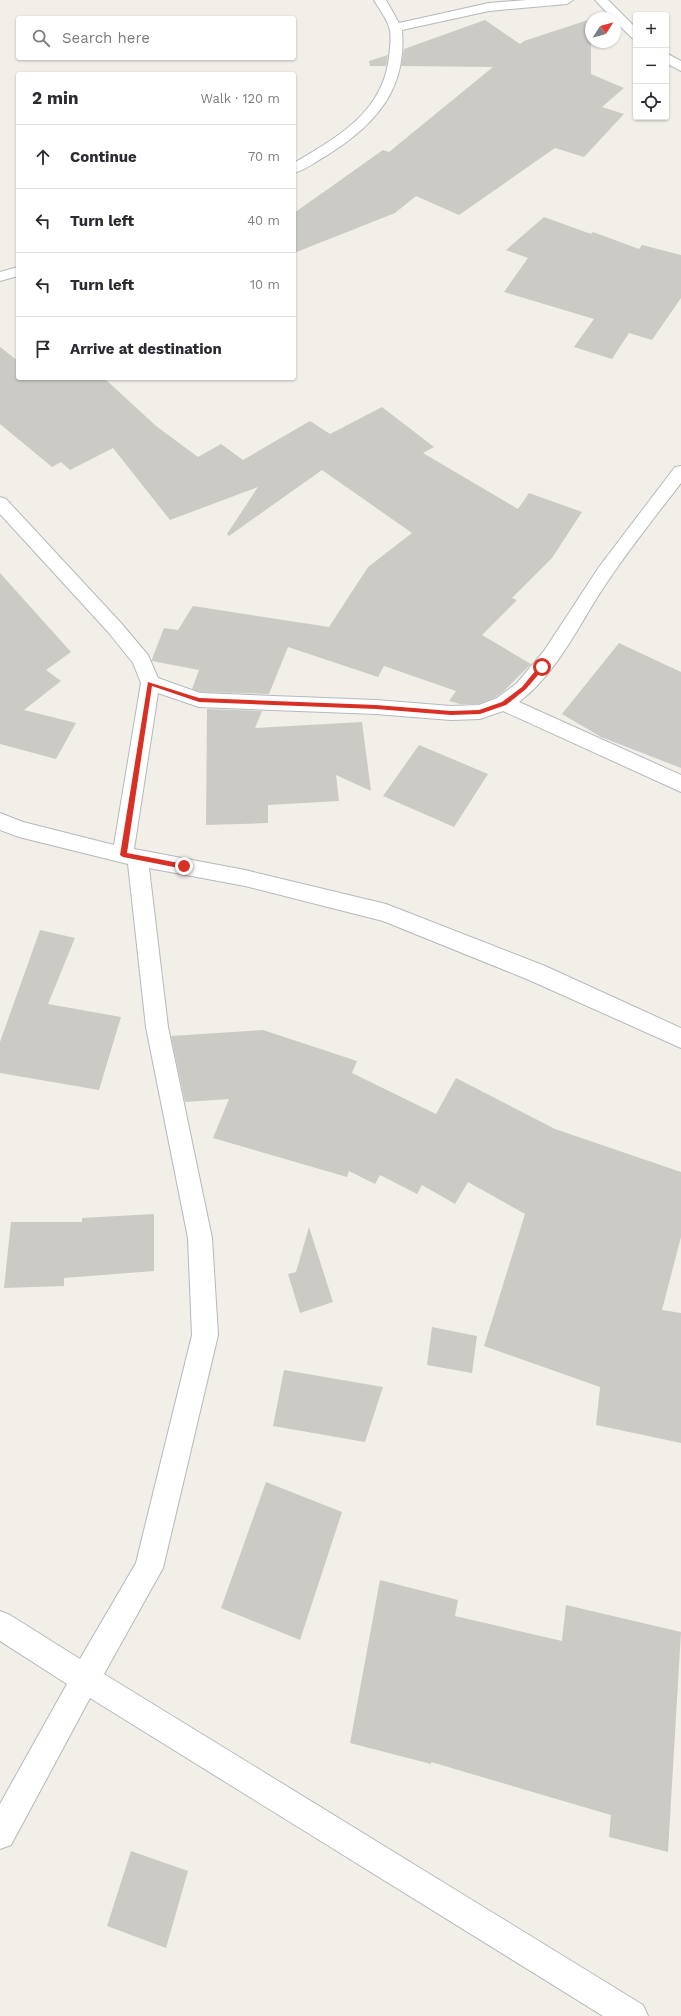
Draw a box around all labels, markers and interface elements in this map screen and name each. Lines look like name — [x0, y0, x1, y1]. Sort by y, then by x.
north arrow — [585, 12, 621, 48]
map controls — [633, 12, 669, 120]
button: + — [633, 12, 669, 48]
search box — [16, 16, 296, 60]
icon: search — [30, 27, 52, 49]
text: Search here — [62, 29, 150, 47]
button: − — [633, 48, 669, 84]
button: locate — [633, 84, 669, 120]
text: 2 min — [32, 88, 78, 108]
text: Walk · 120 m — [201, 91, 280, 106]
icon: ahead — [32, 146, 54, 168]
text: Continue — [70, 148, 137, 166]
text: 70 m — [248, 149, 280, 164]
icon: left — [32, 210, 54, 232]
text: Turn left — [70, 212, 134, 230]
text: 40 m — [247, 213, 280, 228]
icon: left — [32, 274, 54, 296]
text: Turn left — [70, 276, 134, 294]
text: 10 m — [250, 277, 280, 292]
icon: arrive — [32, 338, 54, 360]
text: Arrive at destination — [70, 340, 222, 358]
route start — [533, 658, 551, 676]
route end — [175, 857, 193, 875]

